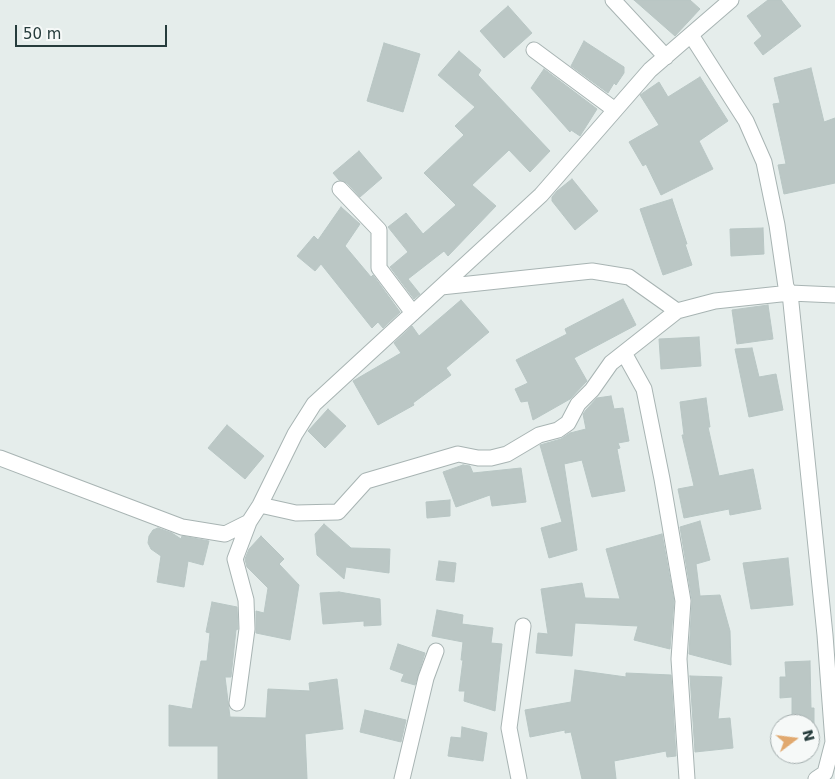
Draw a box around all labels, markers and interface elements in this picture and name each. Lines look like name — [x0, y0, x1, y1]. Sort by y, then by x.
scale bar — [18, 15, 170, 47]
text: 50 m — [23, 25, 61, 43]
north arrow — [770, 714, 820, 764]
text: N — [799, 728, 818, 743]

